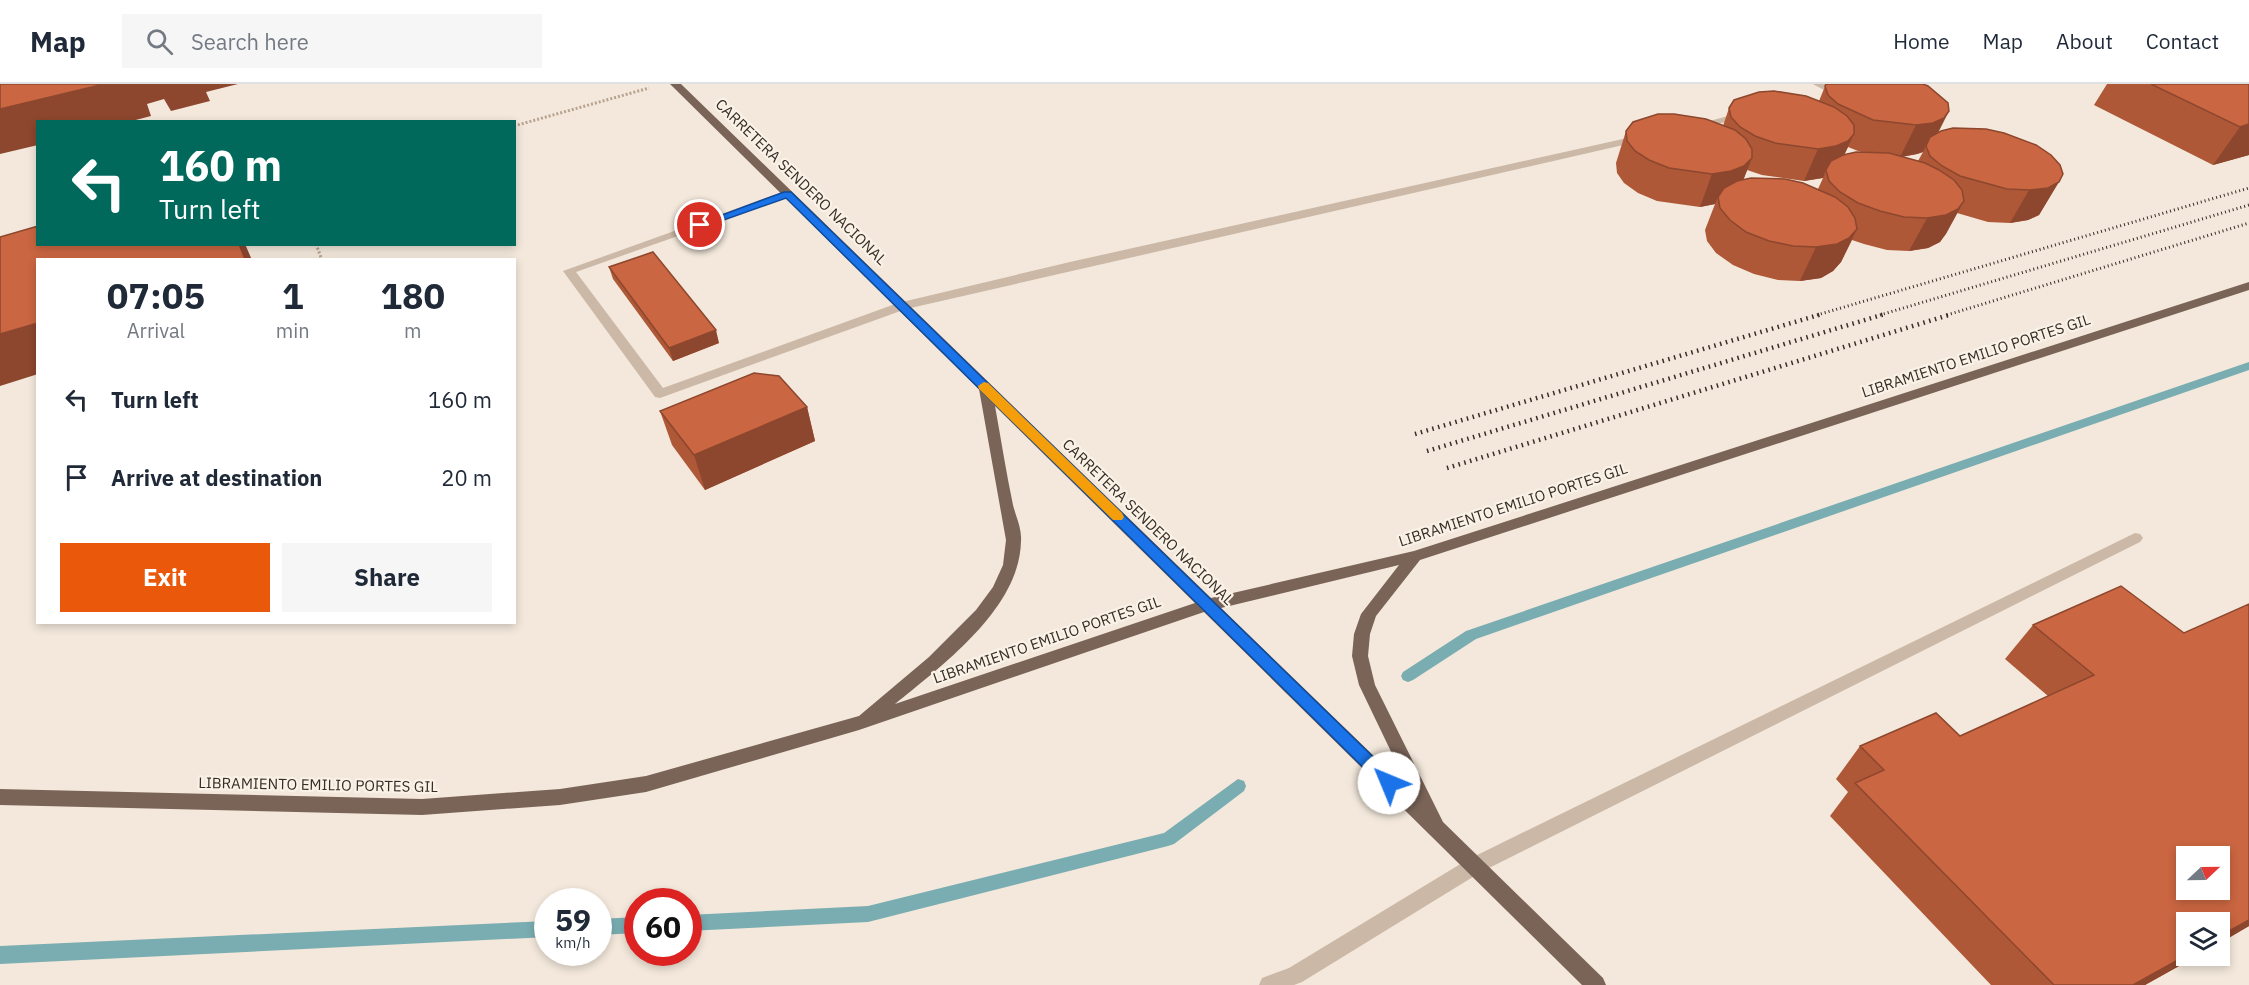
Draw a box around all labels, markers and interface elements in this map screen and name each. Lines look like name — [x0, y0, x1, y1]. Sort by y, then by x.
search box — [122, 14, 542, 68]
text: Map — [30, 23, 86, 60]
icon: search — [143, 25, 176, 58]
text: Search here — [191, 27, 309, 56]
text: Home — [1893, 27, 1950, 55]
text: Map — [1983, 27, 2023, 55]
text: About — [2056, 27, 2113, 55]
text: Contact — [2146, 27, 2219, 55]
street label: CARRETERA SENDERO NACIONAL — [712, 95, 891, 269]
text: 160 m — [159, 138, 282, 193]
icon: left — [60, 144, 138, 222]
text: Turn left — [159, 191, 260, 226]
pin — [674, 199, 725, 250]
icon: arrive — [683, 208, 716, 241]
text: 07:05 — [107, 272, 205, 319]
text: 1 — [282, 272, 304, 319]
text: 180 — [380, 272, 445, 319]
street label: LIBRAMIENTO EMILIO PORTES GIL — [1859, 309, 2093, 402]
text: Arrival — [127, 317, 185, 344]
text: min — [276, 317, 310, 344]
text: m — [404, 317, 422, 344]
icon: left — [60, 383, 93, 416]
text: Turn left — [111, 385, 199, 414]
text: 160 m — [428, 385, 492, 414]
street label: CARRETERA SENDERO NACIONAL — [1059, 435, 1238, 609]
street label: LIBRAMIENTO EMILIO PORTES GIL — [1396, 458, 1630, 551]
icon: arrive — [60, 461, 93, 494]
text: Arrive at destination — [111, 463, 322, 492]
text: 20 m — [441, 463, 492, 492]
button: Exit — [60, 543, 270, 612]
button: Share — [282, 543, 492, 612]
street label: LIBRAMIENTO EMILIO PORTES GIL — [930, 591, 1164, 688]
position arrow — [1357, 751, 1421, 815]
street label: LIBRAMIENTO EMILIO PORTES GIL — [198, 773, 438, 796]
north arrow — [2176, 846, 2230, 900]
map controls — [2176, 846, 2230, 966]
speed limit sign: 60 — [624, 888, 702, 966]
text: 59 — [555, 900, 591, 939]
button: layers — [2176, 912, 2230, 966]
text: km/h — [555, 933, 591, 952]

